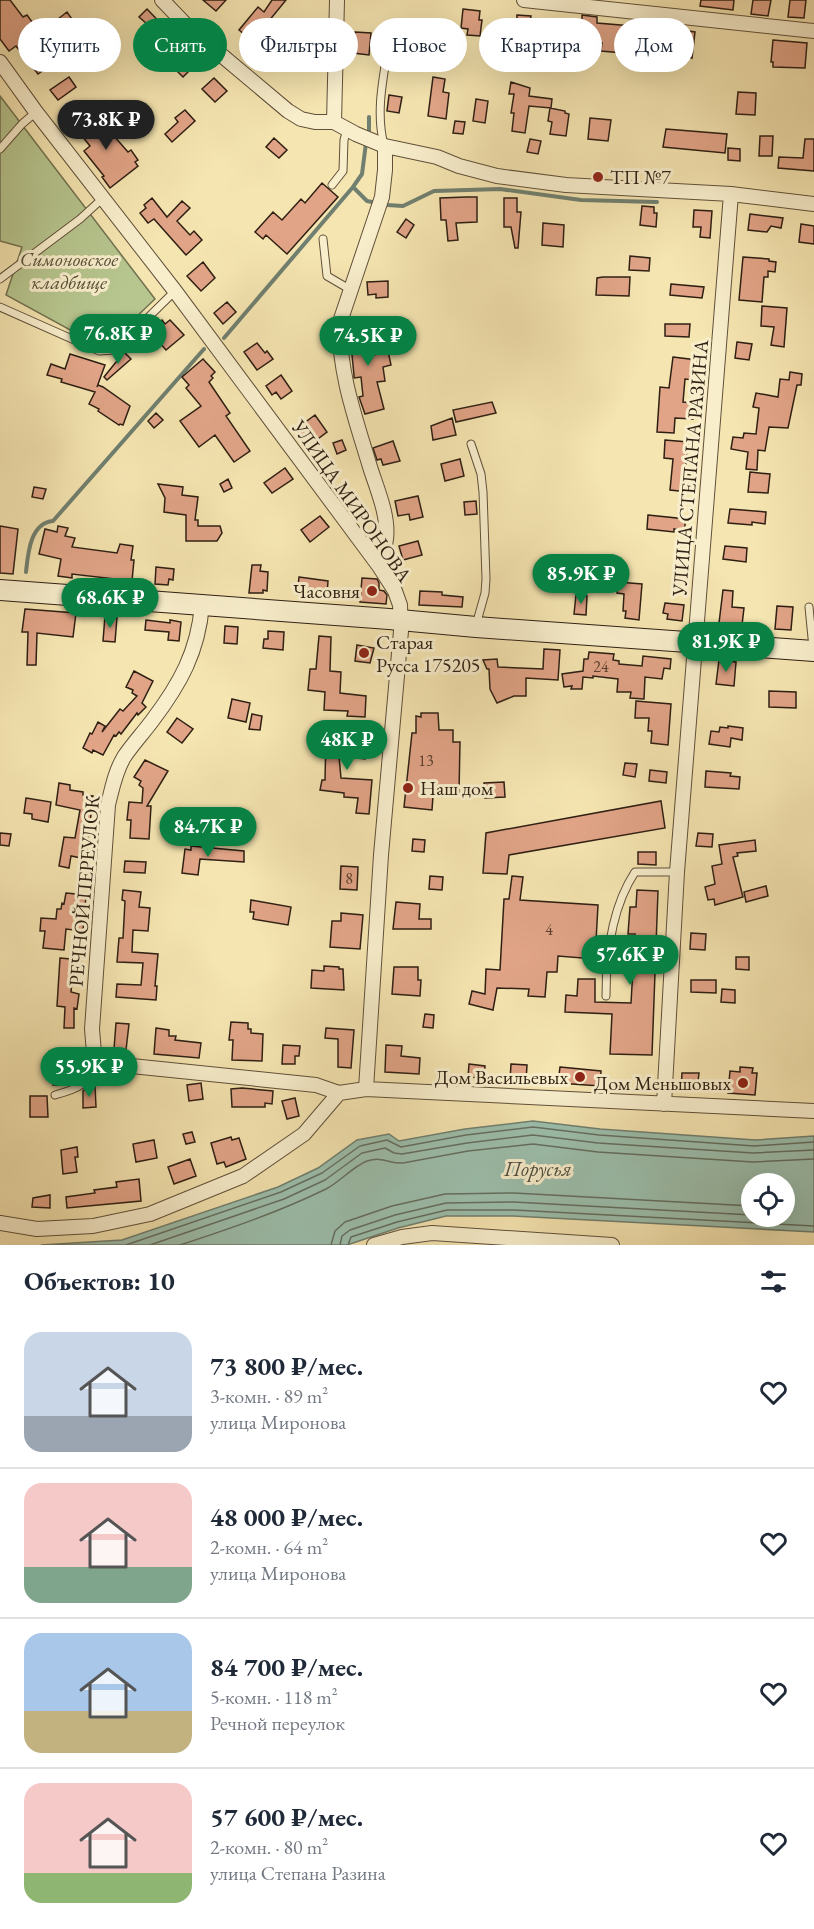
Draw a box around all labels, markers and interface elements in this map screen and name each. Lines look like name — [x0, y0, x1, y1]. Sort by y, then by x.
chip: Купить — [18, 18, 121, 72]
chip: Снять — [133, 18, 227, 72]
chip: Фильтры — [239, 18, 358, 72]
chip: Новое — [370, 18, 467, 72]
chip: Квартира — [479, 18, 602, 72]
chip: Дом — [614, 18, 694, 72]
pin: 73.8K ₽ — [51, 100, 161, 151]
text: 73.8K ₽ — [72, 106, 140, 132]
place label: ТП №7 — [610, 164, 671, 190]
marker: ТП №7 — [591, 170, 605, 184]
park label: Симоновское кладбище — [20, 246, 118, 295]
pin: 76.8K ₽ — [63, 314, 173, 365]
pin: 74.5K ₽ — [313, 316, 423, 367]
text: 76.8K ₽ — [84, 320, 152, 346]
text: 74.5K ₽ — [334, 322, 402, 348]
street label: УЛИЦА СТЕПАНА РАЗИНА — [666, 338, 714, 598]
street label: УЛИЦА МИРОНОВА — [286, 414, 418, 587]
pin: 85.9K ₽ — [526, 554, 636, 605]
text: 85.9K ₽ — [547, 560, 615, 586]
pin: 68.6K ₽ — [55, 578, 165, 629]
place label: Часовня — [293, 578, 360, 604]
text: 68.6K ₽ — [76, 584, 144, 610]
marker: Часовня — [365, 584, 379, 598]
pin: 81.9K ₽ — [671, 622, 781, 673]
text: 81.9K ₽ — [692, 628, 760, 654]
place label: Старая Русса 175205 — [376, 629, 480, 678]
marker: Старая Русса 175205 — [357, 646, 371, 660]
house number: 24 — [593, 656, 609, 677]
pin: 48K ₽ — [305, 720, 389, 771]
text: 48K ₽ — [320, 726, 374, 752]
house number: 13 — [418, 750, 434, 771]
place label: Наш дом — [420, 775, 494, 801]
marker: Наш дом — [401, 781, 415, 795]
street label: РЕЧНОЙ ПЕРЕУЛОК — [63, 794, 105, 988]
pin: 84.7K ₽ — [153, 807, 263, 858]
text: 84.7K ₽ — [174, 813, 242, 839]
house number: 8 — [345, 868, 353, 889]
house number: 4 — [545, 919, 553, 940]
pin: 57.6K ₽ — [575, 935, 685, 986]
text: 57.6K ₽ — [596, 941, 664, 967]
pin: 55.9K ₽ — [34, 1047, 144, 1098]
text: 55.9K ₽ — [55, 1053, 123, 1079]
place label: Дом Васильевых — [435, 1064, 568, 1090]
marker: Дом Васильевых — [573, 1070, 587, 1084]
place label: Дом Меньшовых — [594, 1070, 731, 1096]
marker: Дом Меньшовых — [736, 1076, 750, 1090]
water label: Порусья — [503, 1155, 572, 1182]
map controls — [741, 1173, 795, 1227]
button: locate — [741, 1173, 795, 1227]
text: Объектов: 10 — [24, 1264, 175, 1298]
icon: filters — [757, 1265, 790, 1298]
text: 73 800 ₽/мес. — [210, 1349, 363, 1383]
icon: home — [72, 1356, 144, 1428]
icon: heart — [757, 1376, 790, 1409]
text: 3-комн. · 89 m² — [210, 1383, 328, 1409]
text: улица Миронова — [210, 1409, 346, 1435]
text: 48 000 ₽/мес. — [210, 1500, 363, 1534]
icon: home — [72, 1507, 144, 1579]
icon: heart — [757, 1527, 790, 1560]
text: 2-комн. · 64 m² — [210, 1534, 328, 1560]
text: улица Миронова — [210, 1560, 346, 1586]
text: 84 700 ₽/мес. — [210, 1650, 363, 1684]
icon: home — [72, 1657, 144, 1729]
icon: heart — [757, 1677, 790, 1710]
text: 5-комн. · 118 m² — [210, 1684, 338, 1710]
text: Речной переулок — [210, 1710, 345, 1736]
text: 57 600 ₽/мес. — [210, 1800, 363, 1834]
icon: home — [72, 1807, 144, 1879]
icon: heart — [757, 1827, 790, 1860]
text: 2-комн. · 80 m² — [210, 1834, 328, 1860]
text: улица Степана Разина — [210, 1860, 386, 1886]

